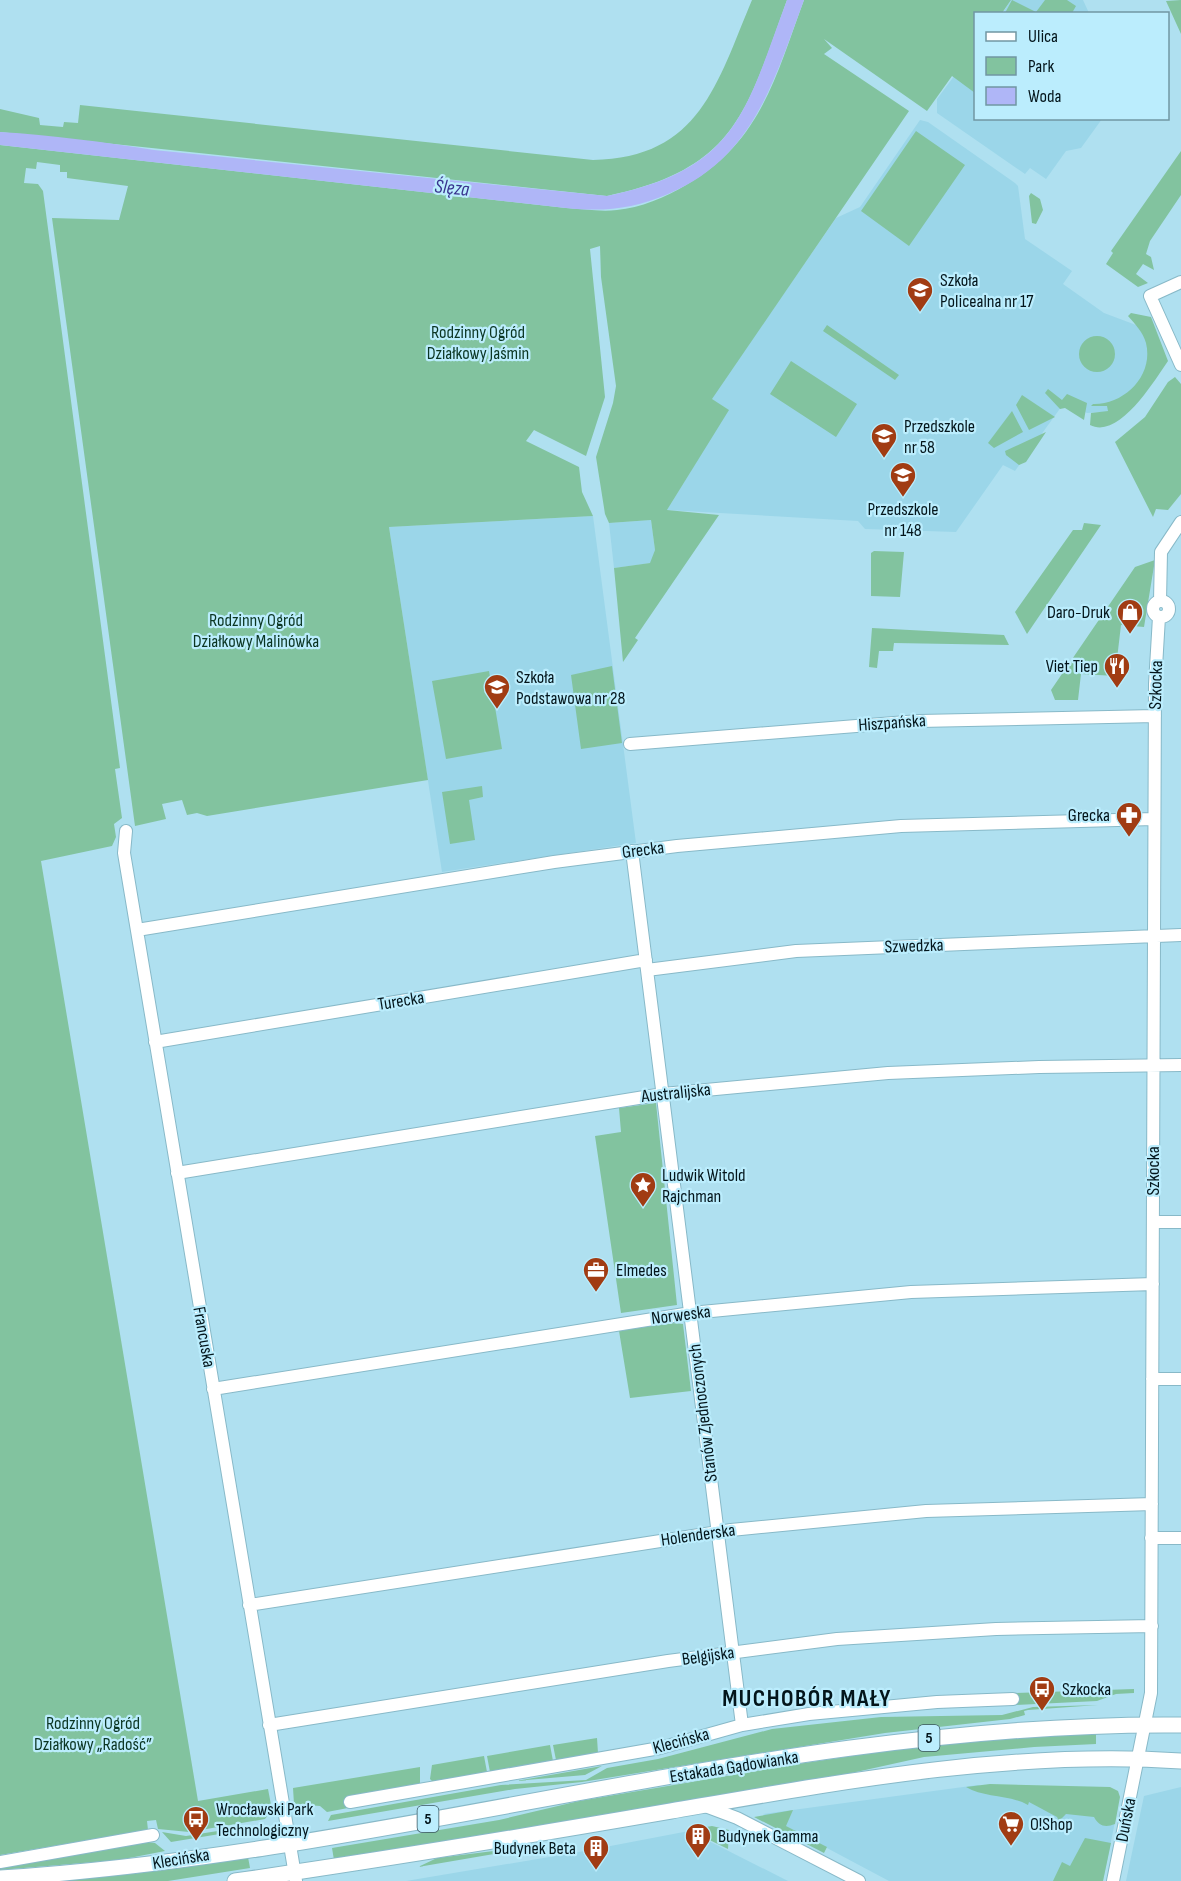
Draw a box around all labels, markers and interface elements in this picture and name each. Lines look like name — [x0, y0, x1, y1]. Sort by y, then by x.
legend — [974, 12, 1169, 120]
text: Ulica — [1028, 26, 1058, 47]
text: Park — [1028, 56, 1054, 77]
text: Woda — [1028, 86, 1061, 107]
water label: Ślęza — [433, 174, 471, 202]
place label: Szkoła Policealna nr 17 — [940, 270, 1034, 312]
school or university icon: Szkoła Policealna nr 17 — [905, 275, 935, 313]
park label: Rodzinny Ogród Działkowy Jaśmin — [427, 322, 529, 364]
place label: Przedszkole nr 58 — [904, 416, 975, 458]
school or university icon: Przedszkole nr 58 — [869, 421, 899, 459]
school or university icon: Przedszkole nr 148 — [888, 460, 918, 498]
place label: Przedszkole nr 148 — [867, 499, 939, 541]
shop icon: Daro-Druk — [1115, 597, 1145, 635]
place label: Daro-Druk — [1047, 602, 1110, 623]
park label: Rodzinny Ogród Działkowy Malinówka — [193, 610, 319, 652]
restaurant icon: Viet Tiep — [1102, 651, 1132, 689]
place label: Viet Tiep — [1046, 656, 1098, 677]
street label: Szkocka — [1145, 660, 1167, 710]
place label: Szkoła Podstawowa nr 28 — [516, 667, 626, 709]
school or university icon: Szkoła Podstawowa nr 28 — [482, 672, 512, 710]
street label: Hiszpańska — [858, 710, 926, 736]
pharmacy icon: Grecka — [1114, 800, 1144, 838]
place label: Grecka — [1068, 805, 1110, 826]
street label: Grecka — [621, 837, 665, 863]
street label: Szwedzka — [884, 934, 944, 958]
street label: Turecka — [376, 987, 426, 1015]
street label: Australijska — [639, 1079, 712, 1107]
street label: Szkocka — [1143, 1146, 1164, 1196]
place label: Ludwik Witold Rajchman — [662, 1165, 746, 1207]
place icon: Ludwik Witold Rajchman — [628, 1170, 658, 1208]
office icon: Elmedes — [581, 1255, 611, 1293]
place label: Elmedes — [616, 1260, 667, 1281]
street label: Norweska — [650, 1301, 712, 1329]
street label: Francuska — [188, 1305, 220, 1369]
street label: Stanów Zjednoczonych — [684, 1343, 722, 1483]
street label: Holenderska — [659, 1519, 737, 1551]
street label: Belgijska — [680, 1642, 736, 1670]
bus stop icon: Szkocka — [1027, 1674, 1057, 1712]
place label: Szkocka — [1062, 1679, 1111, 1700]
district label: MUCHOBÓR MAŁY — [722, 1684, 892, 1713]
park label: Rodzinny Ogród Działkowy „Radość” — [34, 1713, 152, 1755]
street label: Klecińska — [651, 1723, 711, 1759]
road number: 5 — [918, 1725, 940, 1751]
street label: Estakada Gądowianka — [668, 1746, 800, 1788]
street label: Duńska — [1111, 1796, 1141, 1844]
place label: Wrocławski Park Technologiczny — [216, 1799, 313, 1841]
bus stop icon: Wrocławski Park Technologiczny — [181, 1804, 211, 1842]
road number: 5 — [418, 1806, 438, 1832]
supermarket icon: O!Shop — [996, 1809, 1026, 1847]
place label: O!Shop — [1030, 1814, 1073, 1835]
building icon: Budynek Gamma — [683, 1821, 713, 1859]
place label: Budynek Gamma — [718, 1826, 819, 1847]
building icon: Budynek Beta — [581, 1833, 611, 1871]
place label: Budynek Beta — [494, 1838, 576, 1859]
street label: Klecińska — [151, 1844, 211, 1874]

